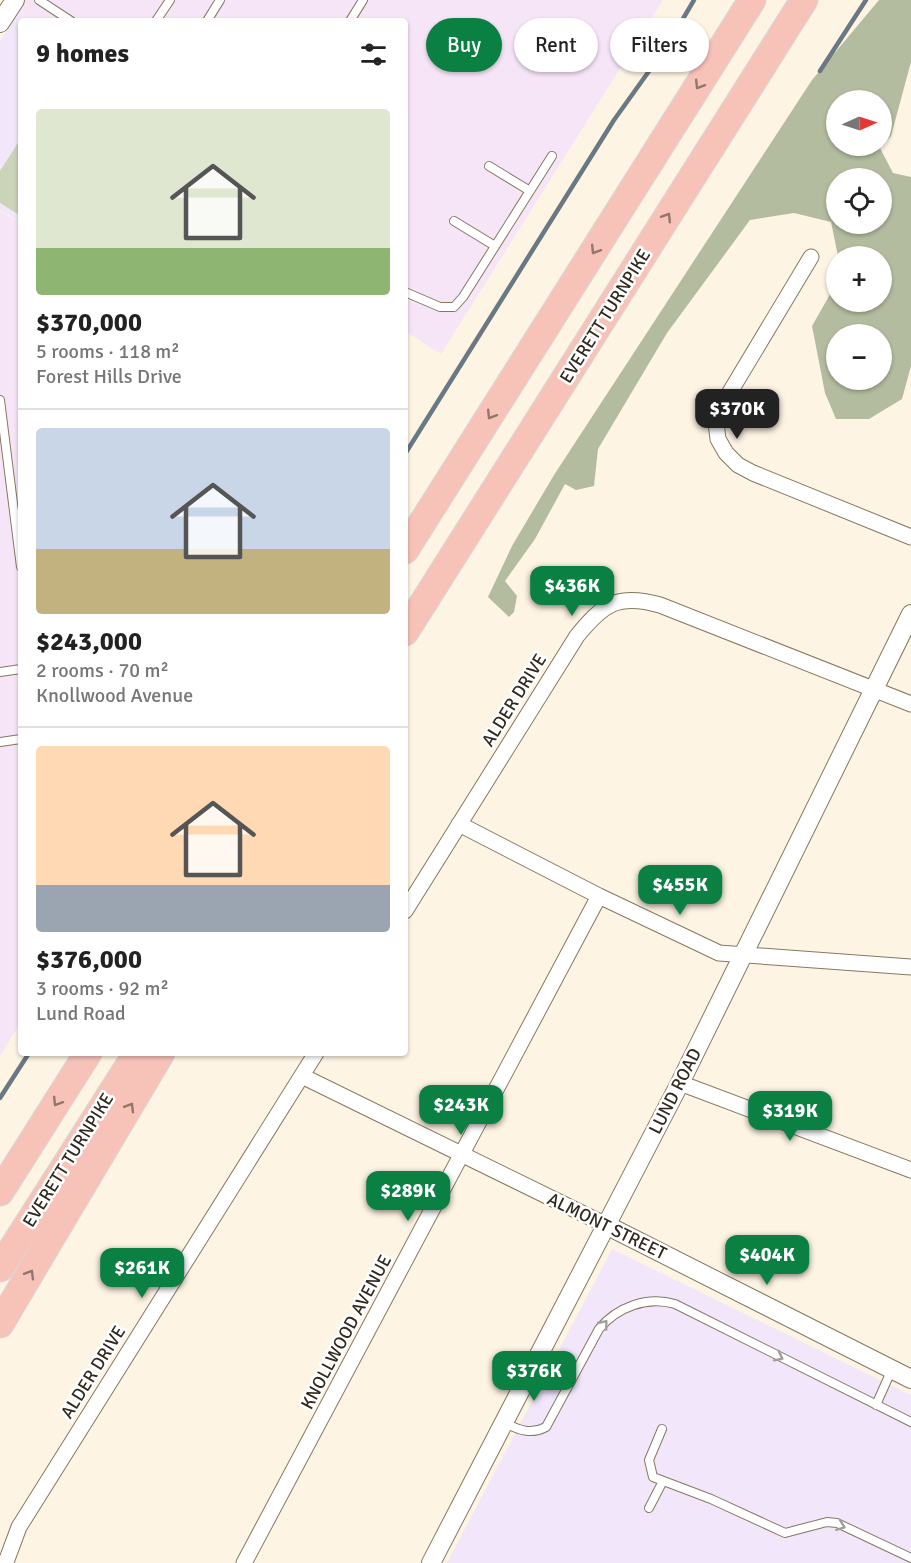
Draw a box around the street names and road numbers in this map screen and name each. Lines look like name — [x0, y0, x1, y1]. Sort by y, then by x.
street label: EVERETT TURNPIKE — [555, 245, 655, 387]
street label: ALDER DRIVE — [477, 650, 551, 750]
street label: LUND ROAD — [644, 1044, 706, 1138]
street label: EVERETT TURNPIKE — [18, 1089, 118, 1231]
street label: ALMONT STREET — [544, 1188, 670, 1264]
street label: KNOLLWOOD AVENUE — [296, 1251, 396, 1413]
street label: ALDER DRIVE — [56, 1322, 130, 1422]

